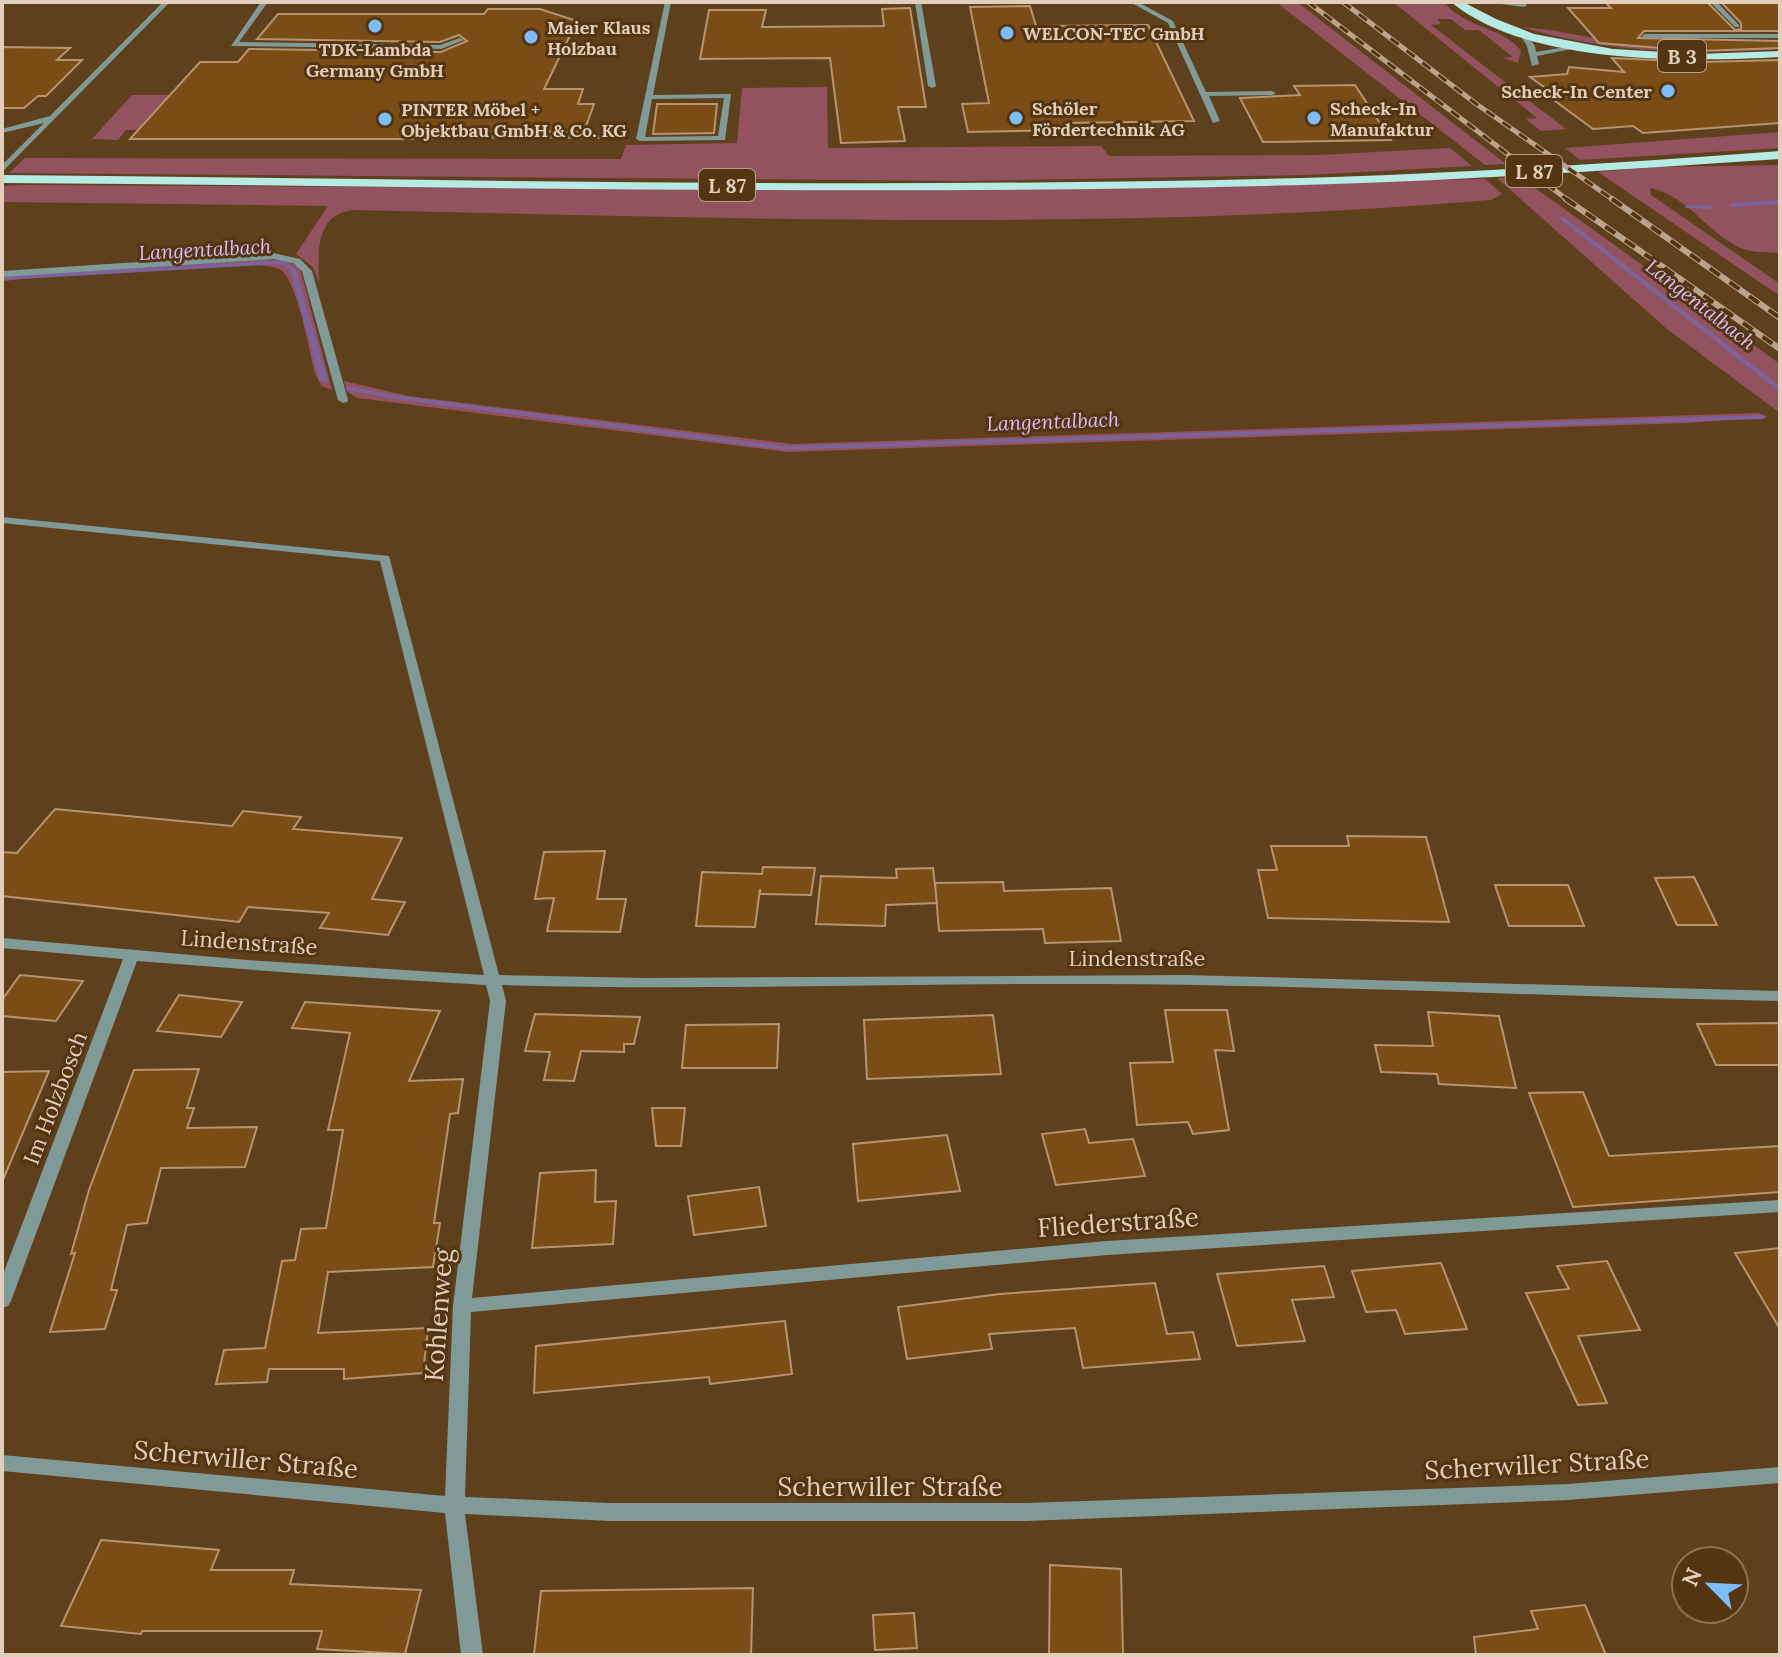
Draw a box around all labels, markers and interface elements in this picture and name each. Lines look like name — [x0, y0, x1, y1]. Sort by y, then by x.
place label: Maier Klaus Holzbau — [547, 16, 651, 60]
marker: TDK-Lambda Germany GmbH — [366, 17, 384, 35]
place label: WELCON-TEC GmbH — [1023, 22, 1205, 45]
marker: WELCON-TEC GmbH — [998, 24, 1016, 42]
marker: Maier Klaus Holzbau — [522, 28, 540, 46]
place label: TDK-Lambda Germany GmbH — [306, 38, 444, 82]
road number: B 3 — [1658, 40, 1706, 72]
place label: Scheck-In Center — [1501, 80, 1652, 103]
marker: Scheck-In Center — [1659, 82, 1677, 100]
place label: Schöler Fördertechnik AG — [1032, 97, 1185, 141]
place label: Scheck-In Manufaktur — [1330, 97, 1434, 141]
place label: PINTER Möbel + Objektbau GmbH & Co. KG — [401, 98, 627, 142]
marker: Schöler Fördertechnik AG — [1007, 109, 1025, 127]
marker: Scheck-In Manufaktur — [1305, 109, 1323, 127]
marker: PINTER Möbel + Objektbau GmbH & Co. KG — [376, 110, 394, 128]
road number: L 87 — [1506, 155, 1562, 187]
road number: L 87 — [699, 169, 755, 201]
water label: Langentalbach — [138, 233, 273, 265]
water label: Langentalbach — [1641, 253, 1762, 355]
water label: Langentalbach — [986, 406, 1120, 436]
street label: Lindenstraße — [180, 923, 318, 961]
street label: Lindenstraße — [1068, 944, 1206, 972]
street label: Im Holzbosch — [17, 1028, 93, 1168]
street label: Fliederstraße — [1036, 1200, 1200, 1244]
street label: Kohlenweg — [417, 1247, 459, 1383]
street label: Scherwiller Straße — [132, 1433, 360, 1485]
street label: Scherwiller Straße — [1424, 1442, 1650, 1486]
street label: Scherwiller Straße — [777, 1470, 1003, 1503]
north arrow — [1670, 1545, 1750, 1625]
text: N — [1675, 1563, 1708, 1590]

